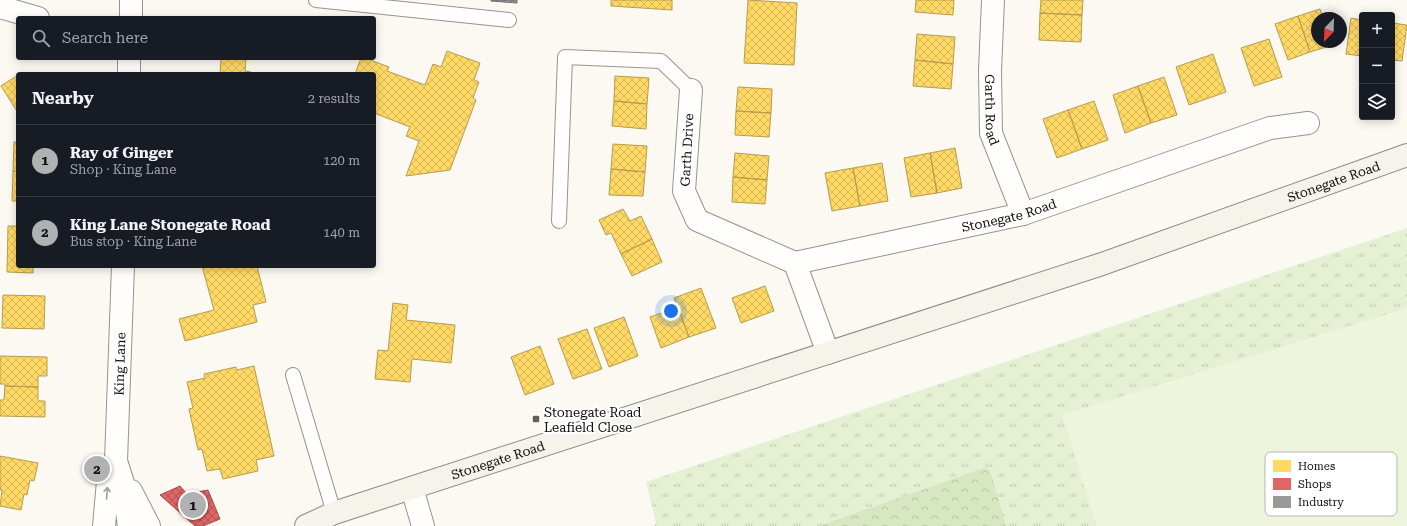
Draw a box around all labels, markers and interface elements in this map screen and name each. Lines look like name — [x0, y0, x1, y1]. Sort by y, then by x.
north arrow — [1311, 12, 1347, 48]
map controls — [1359, 12, 1395, 120]
button: + — [1359, 12, 1395, 48]
search box — [16, 16, 376, 60]
icon: search — [30, 27, 52, 49]
text: Search here — [62, 29, 148, 47]
button: − — [1359, 48, 1395, 84]
street label: Garth Road — [983, 74, 1003, 148]
button: layers — [1359, 84, 1395, 120]
text: Nearby — [32, 88, 94, 108]
text: 2 results — [308, 91, 360, 106]
street label: Garth Drive — [678, 113, 696, 187]
text: Ray of Ginger — [70, 144, 173, 162]
text: 1 — [41, 153, 49, 168]
text: 120 m — [323, 153, 360, 168]
street label: Stonegate Road — [1285, 158, 1382, 205]
text: Shop · King Lane — [70, 162, 176, 177]
street label: Stonegate Road — [960, 195, 1059, 235]
text: King Lane Stonegate Road — [70, 216, 271, 234]
text: 2 — [41, 225, 49, 240]
text: 140 m — [323, 225, 360, 240]
text: Bus stop · King Lane — [70, 234, 197, 249]
your location — [661, 301, 681, 321]
street label: King Lane — [111, 332, 129, 396]
place label: Stonegate Road Leafield Close — [544, 405, 642, 435]
marker: Stonegate Road Leafield Close — [531, 414, 541, 424]
street label: Stonegate Road — [449, 438, 547, 482]
legend — [1265, 452, 1397, 516]
pin: 2 — [84, 454, 110, 484]
text: Homes — [1298, 460, 1335, 473]
text: Shops — [1298, 478, 1331, 491]
one-way arrow — [104, 487, 111, 500]
pin: 1 — [180, 490, 206, 520]
text: Industry — [1298, 496, 1344, 509]

